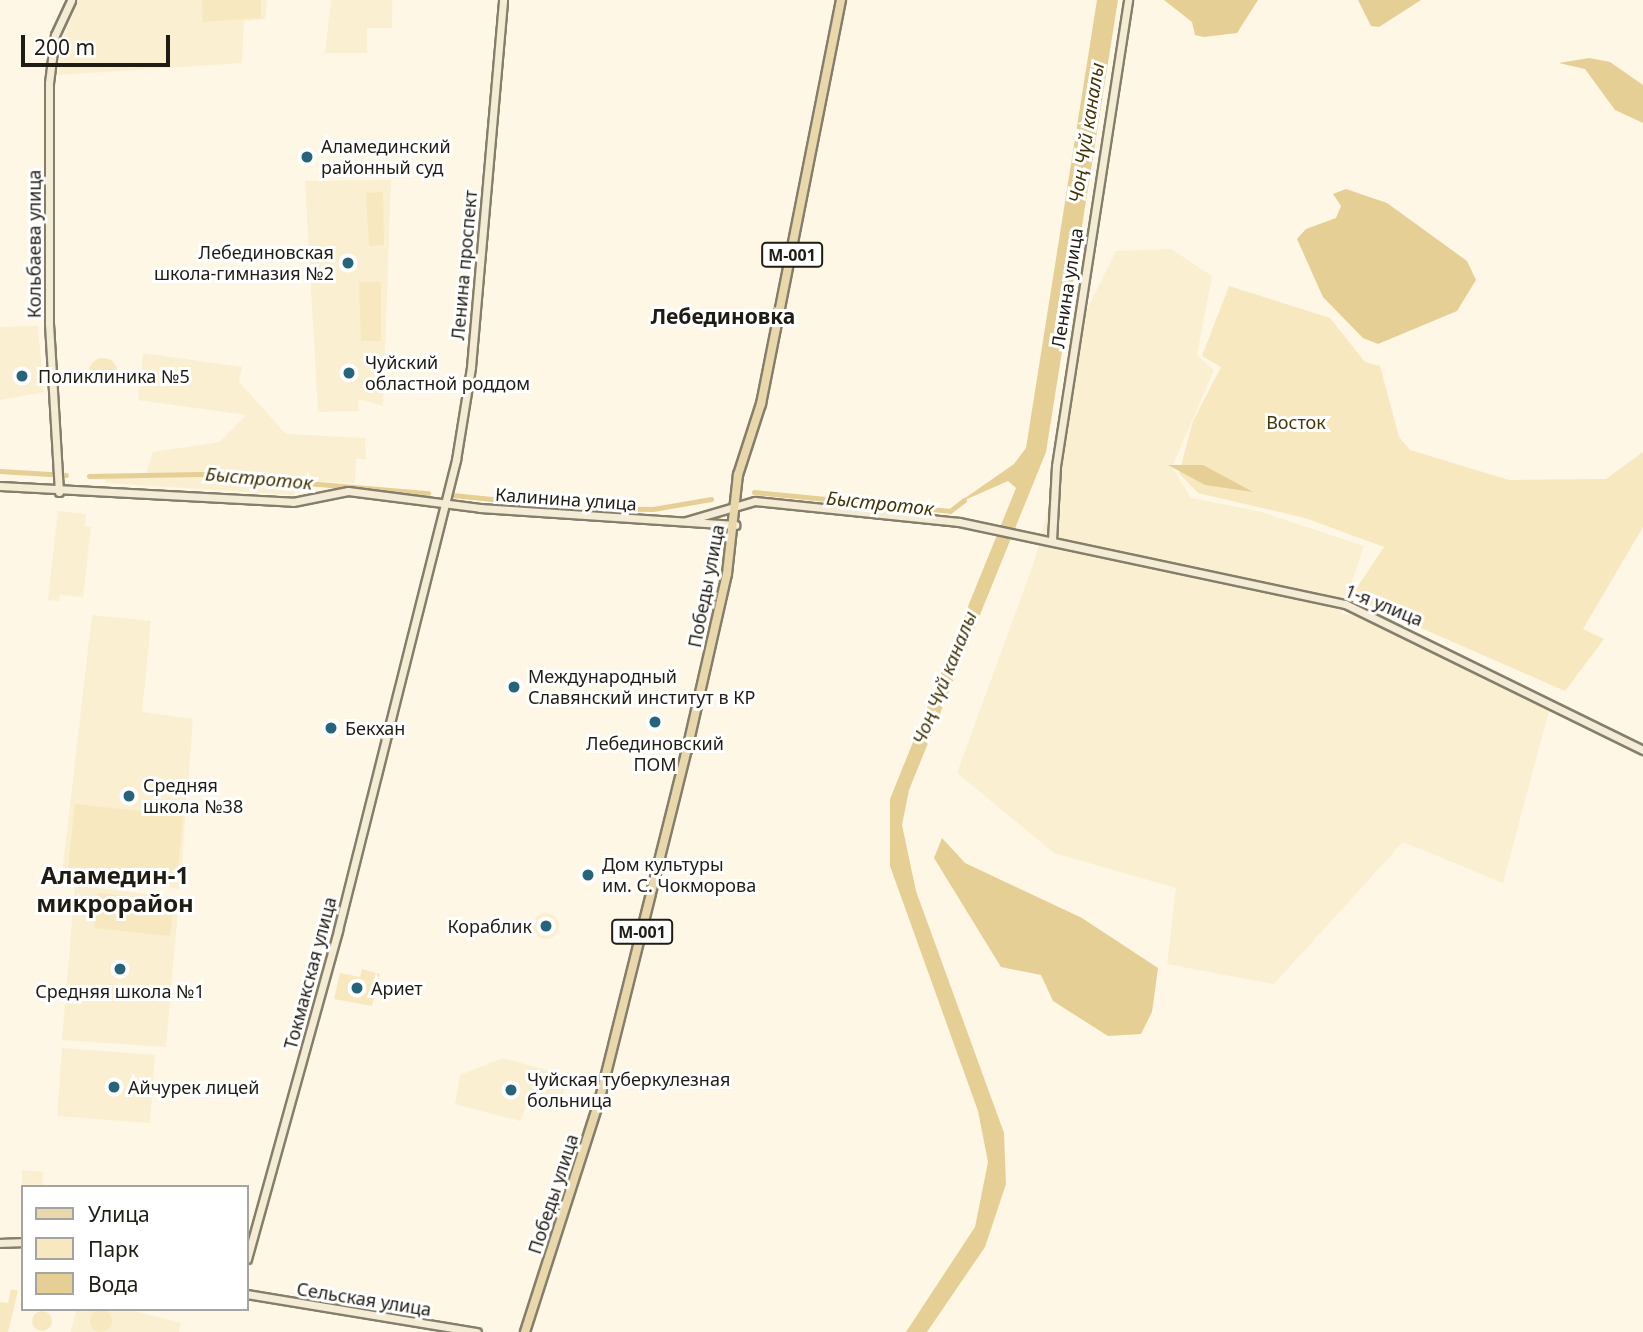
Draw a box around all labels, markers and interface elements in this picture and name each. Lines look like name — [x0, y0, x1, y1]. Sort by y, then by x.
scale bar — [24, 21, 173, 65]
text: 200 m — [34, 33, 95, 61]
water label: Чоң Чүй каналы — [1065, 61, 1109, 205]
place label: Аламединский районный суд — [321, 136, 451, 178]
marker: Аламединский районный суд — [299, 149, 315, 165]
street label: Кольбаева улица — [23, 170, 45, 318]
street label: Ленина проспект — [447, 189, 481, 341]
street label: Ленина улица — [1047, 226, 1087, 350]
place label: Лебединовская школа-гимназия №2 — [154, 242, 334, 284]
road number: М-001 — [760, 243, 824, 268]
marker: Лебединовская школа-гимназия №2 — [340, 255, 356, 271]
district label: Лебединовка — [651, 303, 795, 329]
place label: Чуйский областной роддом — [365, 352, 530, 394]
marker: Чуйский областной роддом — [339, 363, 359, 383]
place label: Поликлиника №5 — [38, 365, 190, 387]
marker: Поликлиника №5 — [12, 366, 32, 386]
park label: Восток — [1266, 411, 1326, 433]
water label: Быстроток — [204, 463, 314, 495]
street label: Калинина улица — [495, 483, 637, 515]
water label: Быстроток — [825, 487, 935, 521]
street label: Победы улица — [684, 523, 728, 649]
street label: 1-я улица — [1342, 580, 1426, 630]
water label: Чоң Чүй каналы — [908, 608, 982, 748]
place label: Международный Славянский институт в КР — [528, 666, 755, 708]
marker: Международный Славянский институт в КР — [506, 679, 522, 695]
marker: Лебединовский ПОМ — [647, 714, 663, 730]
place label: Бекхан — [345, 717, 405, 739]
marker: Бекхан — [323, 720, 339, 736]
place label: Лебединовский ПОМ — [586, 733, 724, 776]
place label: Средняя школа №38 — [143, 775, 243, 818]
marker: Средняя школа №38 — [121, 788, 137, 804]
place label: Дом культуры им. С. Чокморова — [602, 854, 756, 896]
district label: Аламедин-1 микрорайон — [36, 861, 194, 917]
marker: Дом культуры им. С. Чокморова — [580, 867, 596, 883]
street label: Токмакская улица — [279, 895, 341, 1051]
place label: Кораблик — [447, 915, 532, 937]
marker: Кораблик — [538, 918, 554, 934]
road number: М-001 — [610, 920, 674, 944]
marker: Средняя школа №1 — [112, 961, 128, 977]
place label: Ариет — [371, 977, 423, 999]
place label: Средняя школа №1 — [35, 980, 205, 1002]
marker: Ариет — [349, 980, 365, 996]
place label: Чуйская туберкулезная больница — [527, 1069, 730, 1112]
place label: Айчурек лицей — [128, 1076, 259, 1098]
marker: Айчурек лицей — [106, 1079, 122, 1095]
marker: Чуйская туберкулезная больница — [501, 1080, 521, 1100]
street label: Победы улица — [523, 1131, 583, 1257]
legend — [21, 1185, 248, 1311]
text: Улица — [88, 1200, 150, 1228]
text: Парк — [88, 1235, 139, 1263]
text: Вода — [88, 1270, 138, 1298]
street label: Сельская улица — [295, 1278, 433, 1320]

